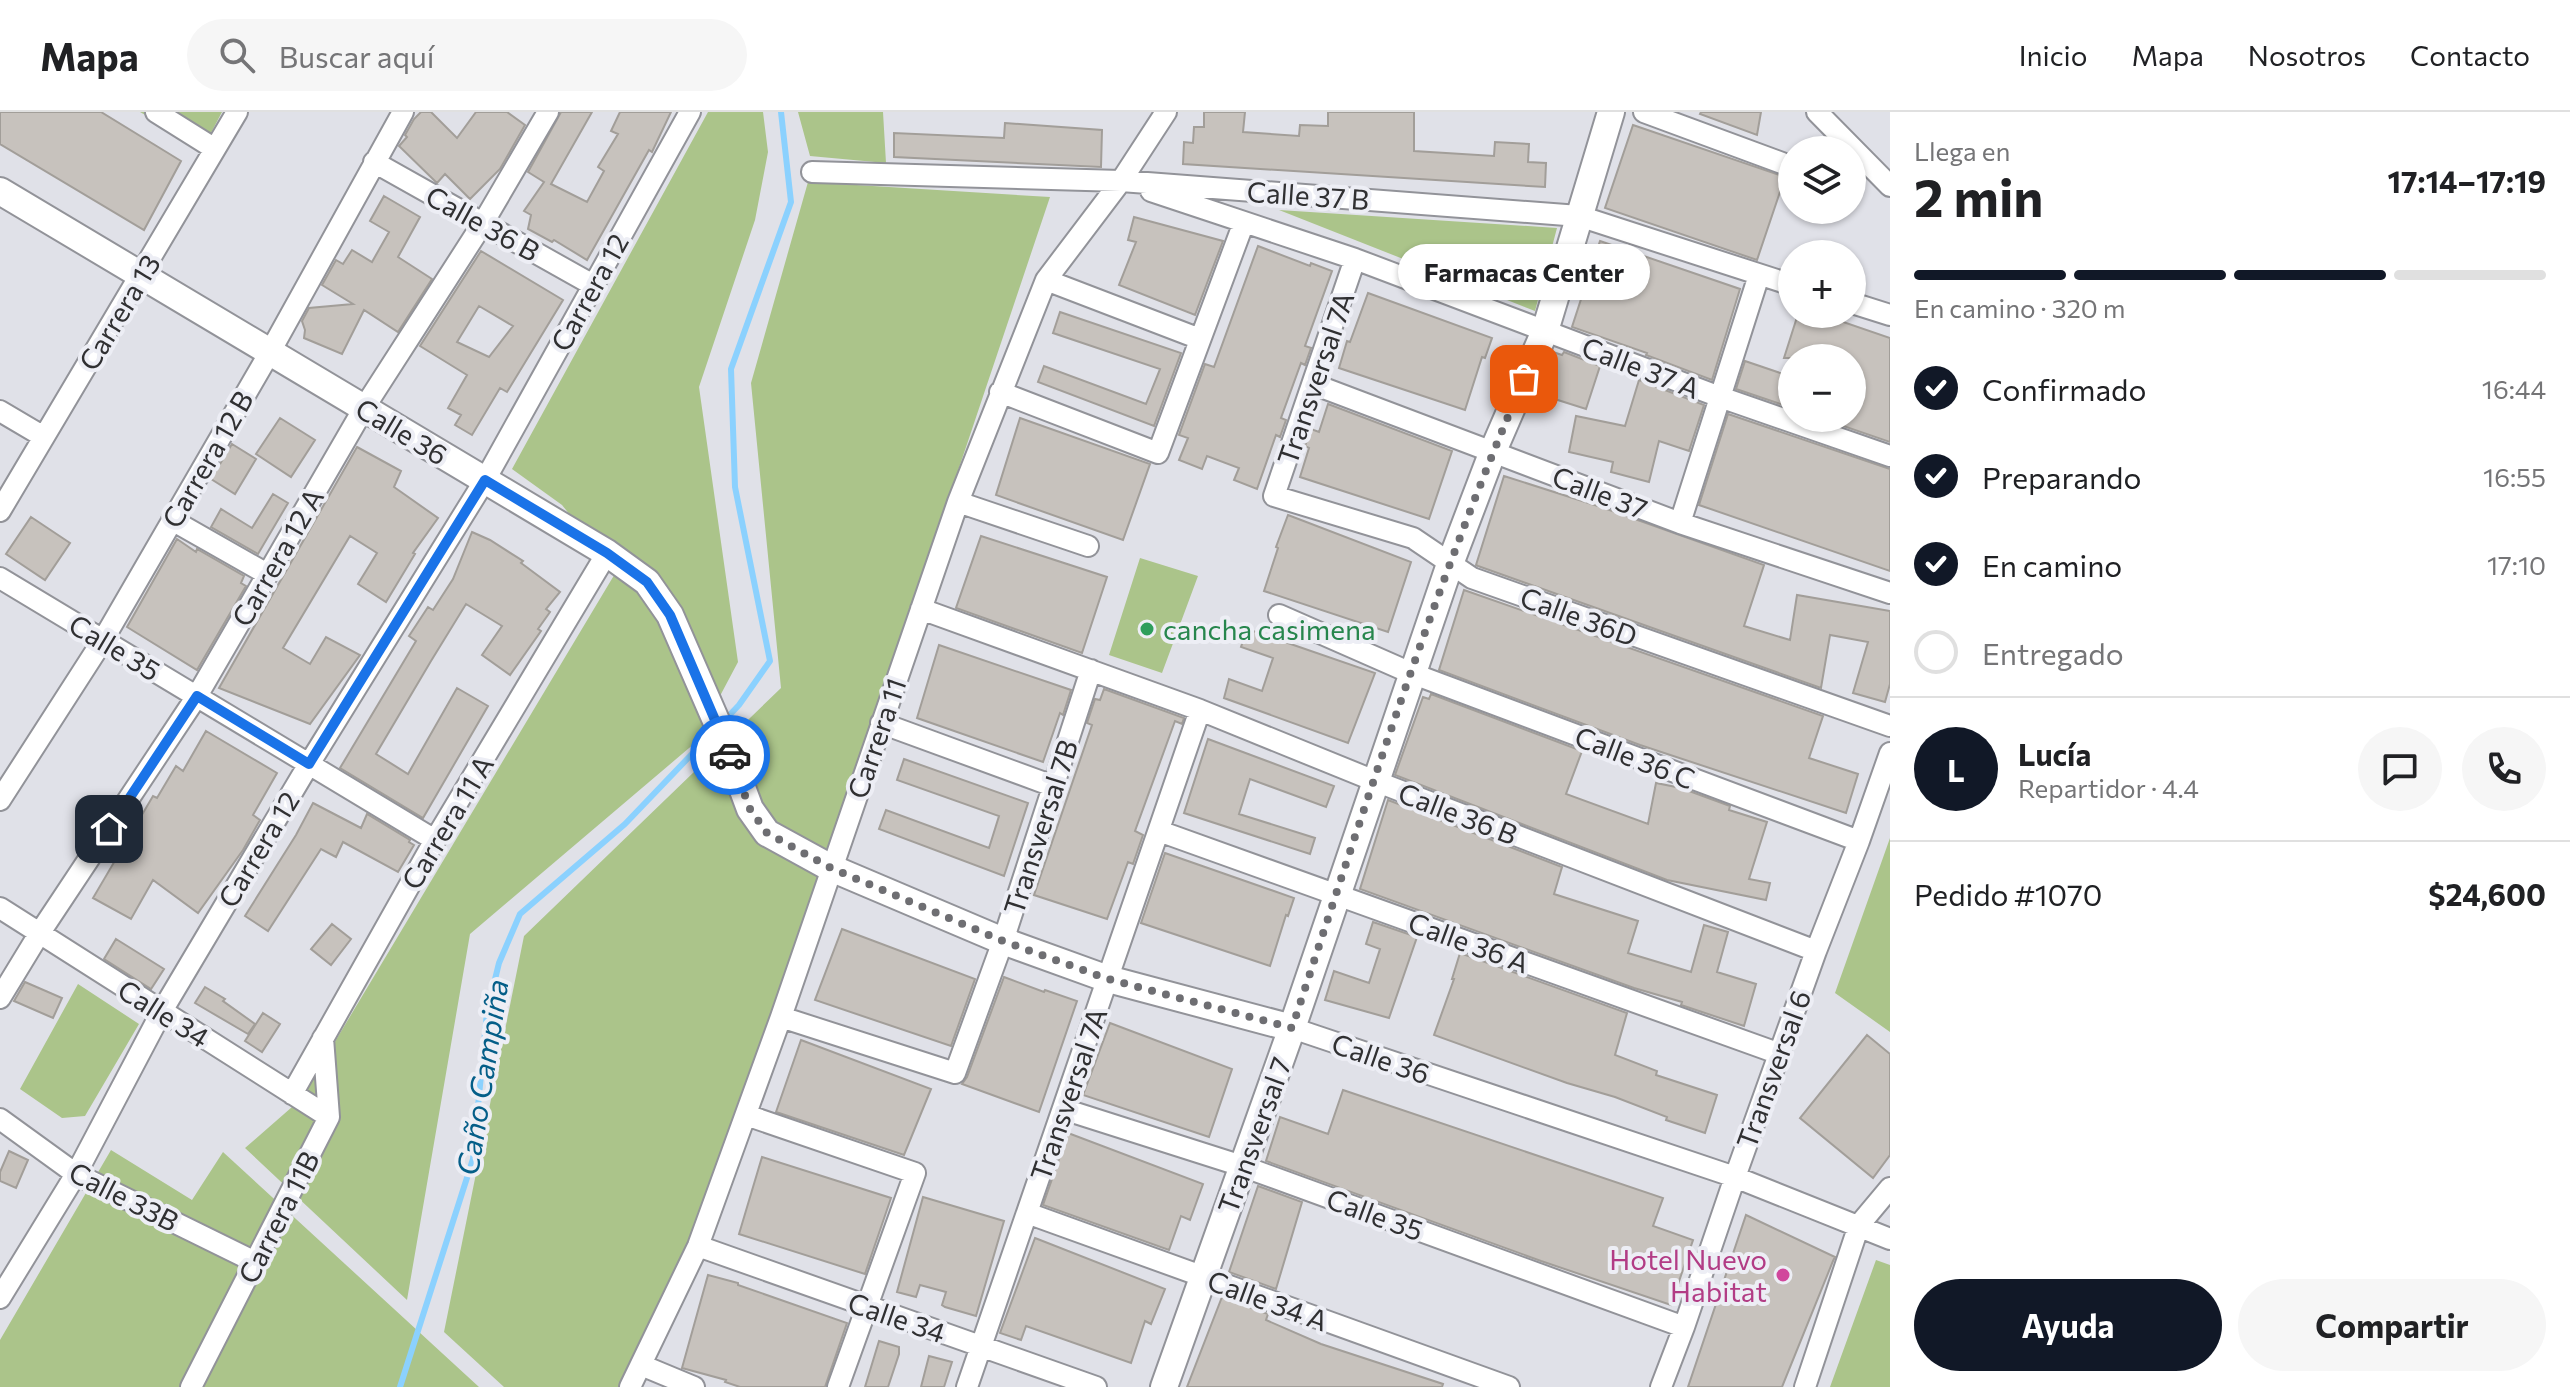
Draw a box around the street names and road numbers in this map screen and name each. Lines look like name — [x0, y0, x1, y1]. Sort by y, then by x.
street label: Calle 37 B — [1246, 174, 1370, 216]
street label: Calle 36 B — [420, 178, 546, 268]
street label: Carrera 12 — [543, 227, 635, 357]
street label: Carrera 13 — [71, 248, 167, 376]
street label: Transversal 7A — [1270, 287, 1360, 469]
street label: Calle 37 A — [1577, 329, 1705, 405]
street label: Carrera 12 B — [154, 385, 260, 533]
street label: Calle 36 — [350, 390, 454, 472]
street label: Calle 37 — [1548, 458, 1652, 526]
street label: Carrera 12 A — [224, 482, 330, 632]
street label: Calle 36D — [1516, 579, 1642, 653]
street label: Calle 35 — [63, 607, 167, 687]
street label: Carrera 11 — [840, 673, 912, 803]
street label: Calle 36 C — [1570, 719, 1700, 795]
street label: Transversal 7B — [996, 735, 1084, 919]
street label: Carrera 11 A — [394, 749, 500, 895]
street label: Calle 36 B — [1394, 775, 1522, 851]
street label: Carrera 12 — [210, 785, 306, 913]
street label: Calle 36 A — [1404, 905, 1534, 979]
street label: Calle 34 — [112, 972, 216, 1054]
street label: Transversal 6 — [1729, 985, 1817, 1153]
street label: Transversal 7A — [1023, 1003, 1113, 1185]
street label: Calle 36 — [1328, 1025, 1434, 1091]
street label: Transversal 7 — [1210, 1052, 1298, 1218]
street label: Carrera 11B — [230, 1145, 326, 1289]
street label: Calle 33B — [64, 1154, 184, 1238]
street label: Calle 35 — [1322, 1181, 1428, 1247]
street label: Calle 34 A — [1203, 1263, 1333, 1337]
street label: Calle 34 — [844, 1284, 950, 1350]

